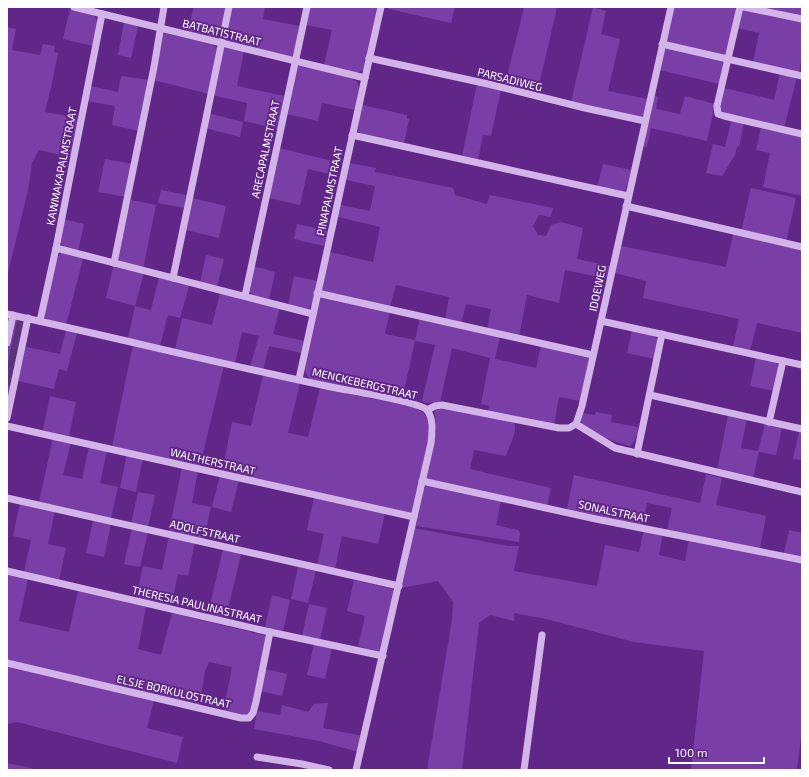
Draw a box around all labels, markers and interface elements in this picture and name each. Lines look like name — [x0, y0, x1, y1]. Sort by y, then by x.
street label: BATBATISTRAAT — [181, 16, 263, 48]
street label: PARSADIWEG — [476, 65, 544, 93]
street label: ARECAPALMSTRAAT — [248, 98, 282, 199]
street label: KAWMAKAPALMSTRAAT — [43, 105, 79, 226]
street label: PINAPALMSTRAAT — [313, 145, 345, 237]
street label: IDOEWEG — [586, 264, 608, 312]
street label: MENCKEBERGSTRAAT — [311, 365, 420, 402]
street label: WALTHERSTRAAT — [169, 445, 257, 477]
street label: SONALSTRAAT — [577, 497, 651, 525]
street label: ADOLFSTRAAT — [169, 517, 242, 546]
street label: THERESIA PAULINASTRAAT — [131, 583, 264, 625]
street label: ELSJE BORKULOSTRAAT — [116, 672, 233, 711]
scale bar — [669, 739, 764, 765]
text: 100 m — [675, 745, 707, 759]

